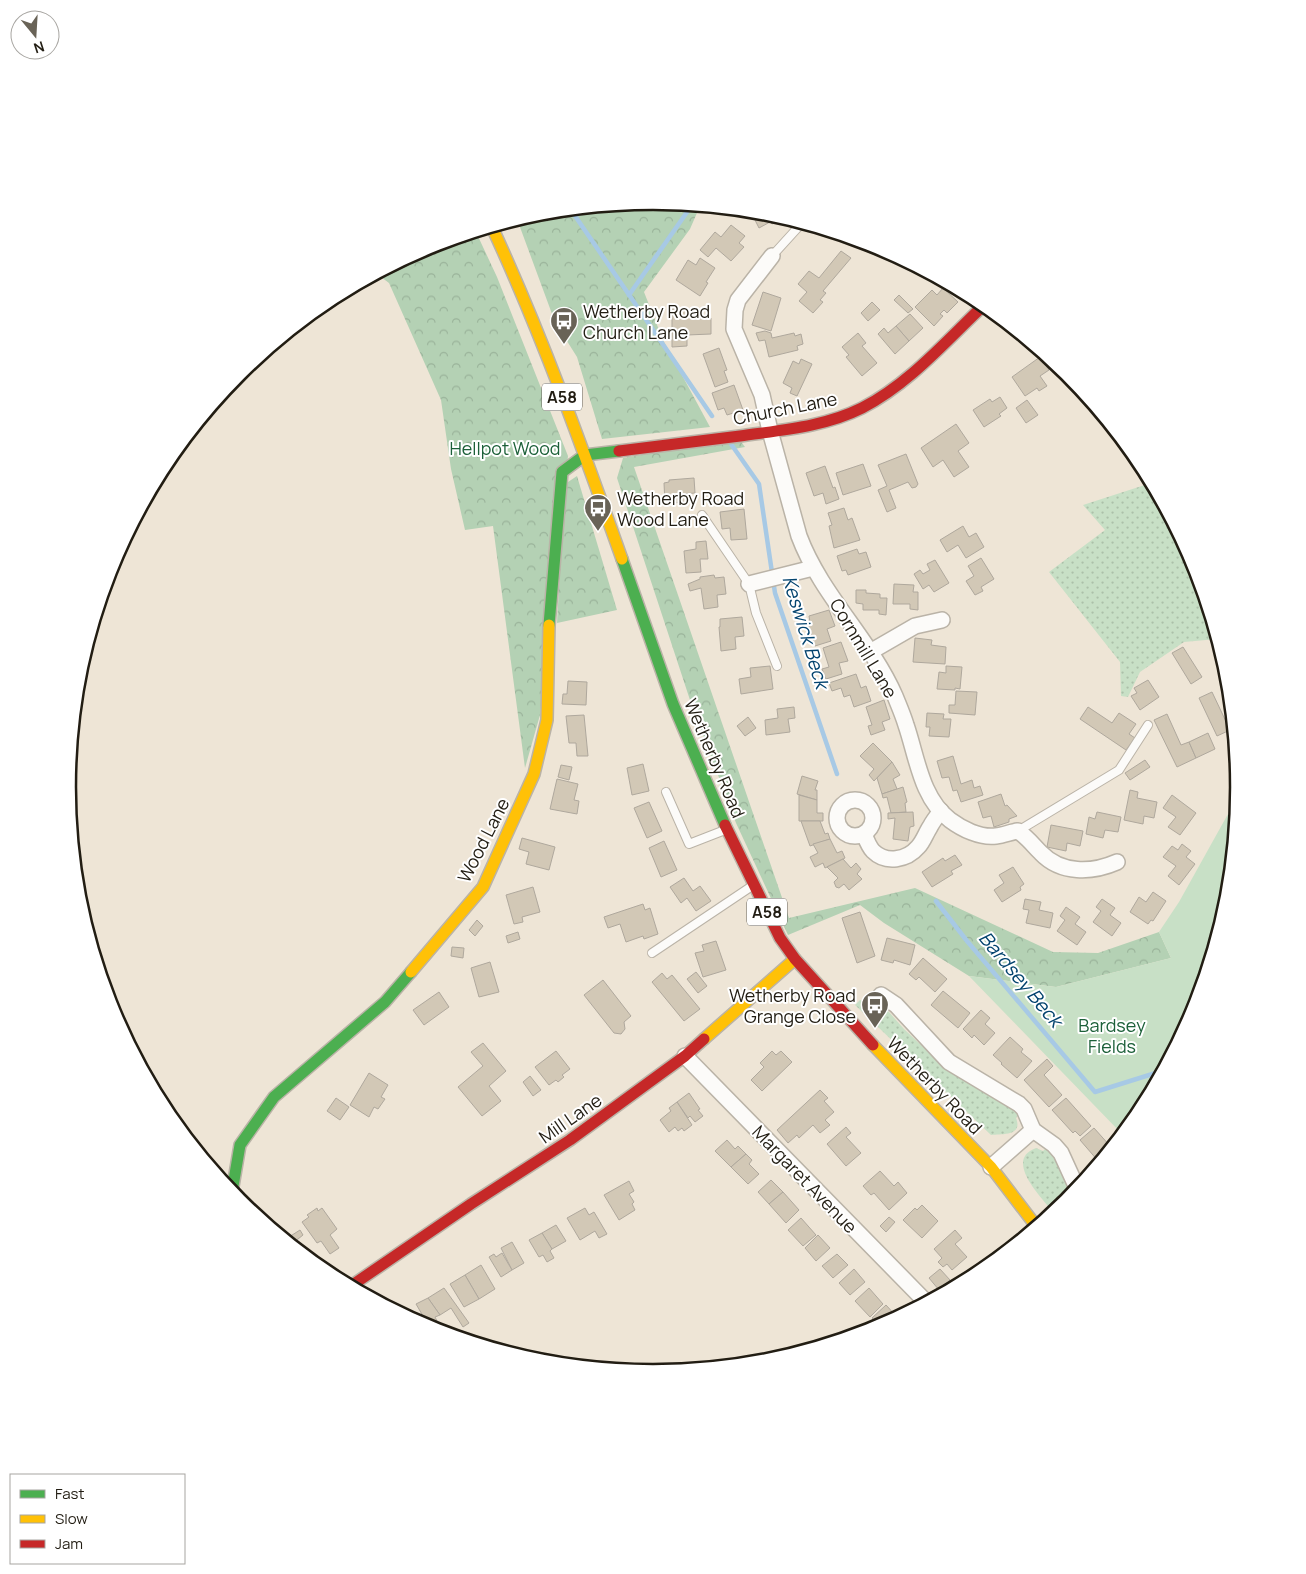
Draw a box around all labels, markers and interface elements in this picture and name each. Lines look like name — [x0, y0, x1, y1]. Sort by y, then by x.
north arrow — [10, 10, 60, 60]
text: N — [31, 37, 47, 58]
place label: Wetherby Road Church Lane — [583, 299, 710, 344]
bus stop icon: Wetherby Road Church Lane — [549, 306, 579, 345]
road number: A58 — [542, 384, 582, 411]
street label: Church Lane — [731, 386, 839, 430]
park label: Hellpot Wood — [449, 436, 561, 460]
place label: Wetherby Road Wood Lane — [617, 486, 744, 531]
bus stop icon: Wetherby Road Wood Lane — [583, 493, 613, 532]
water label: Keswick Beck — [777, 572, 836, 694]
street label: Cornmill Lane — [825, 594, 903, 702]
street label: Wetherby Road — [679, 695, 751, 821]
street label: Wood Lane — [451, 794, 515, 886]
road number: A58 — [747, 899, 787, 926]
water label: Bardsey Beck — [973, 926, 1070, 1034]
place label: Wetherby Road Grange Close — [729, 983, 856, 1028]
bus stop icon: Wetherby Road Grange Close — [860, 990, 890, 1029]
park label: Bardsey Fields — [1078, 1013, 1146, 1058]
street label: Wetherby Road — [882, 1031, 988, 1139]
street label: Mill Lane — [534, 1088, 606, 1148]
street label: Margaret Avenue — [747, 1120, 863, 1238]
legend — [10, 1474, 185, 1564]
text: Fast — [55, 1483, 84, 1504]
text: Slow — [55, 1508, 88, 1529]
text: Jam — [55, 1533, 83, 1554]

